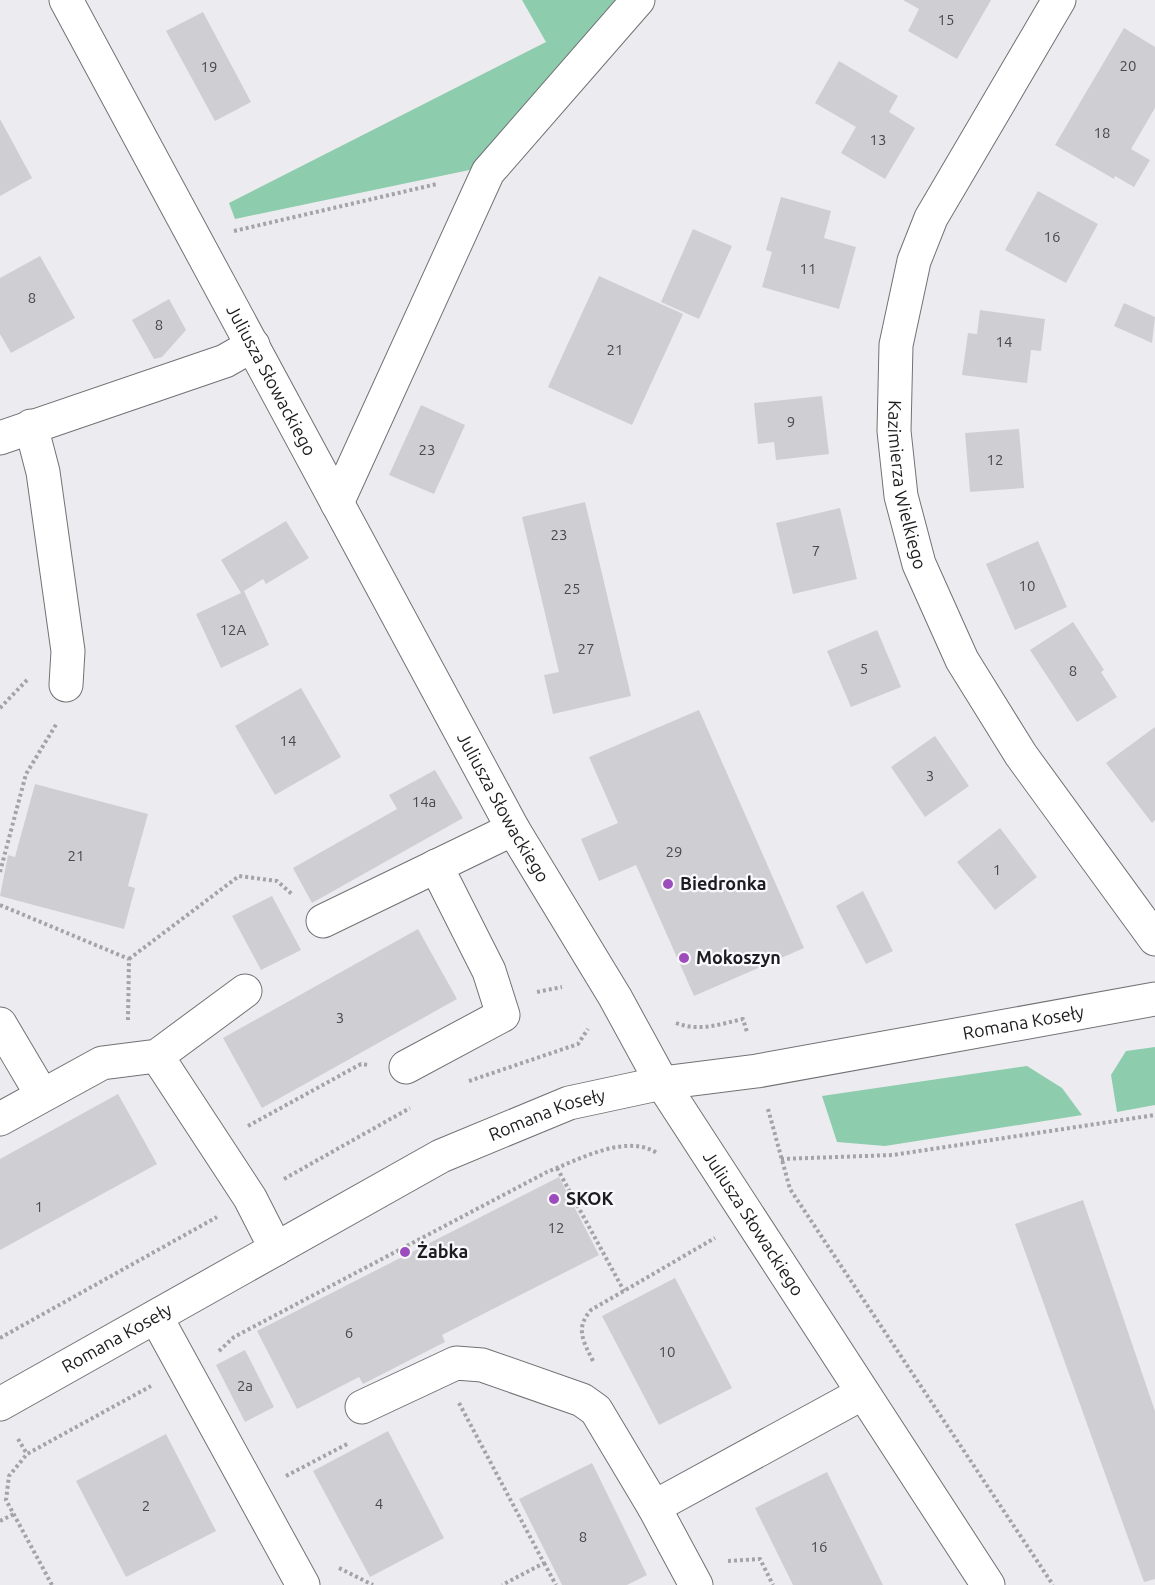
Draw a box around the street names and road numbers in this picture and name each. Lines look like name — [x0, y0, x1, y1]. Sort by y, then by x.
street label: Juliusza Słowackiego — [223, 301, 321, 459]
street label: Kazimierza Wielkiego — [885, 400, 931, 571]
street label: Juliusza Słowackiego — [454, 729, 554, 885]
street label: Romana Koseły — [961, 1001, 1086, 1043]
street label: Romana Koseły — [485, 1084, 607, 1144]
street label: Juliusza Słowackiego — [700, 1147, 808, 1299]
street label: Romana Koseły — [58, 1299, 175, 1376]

